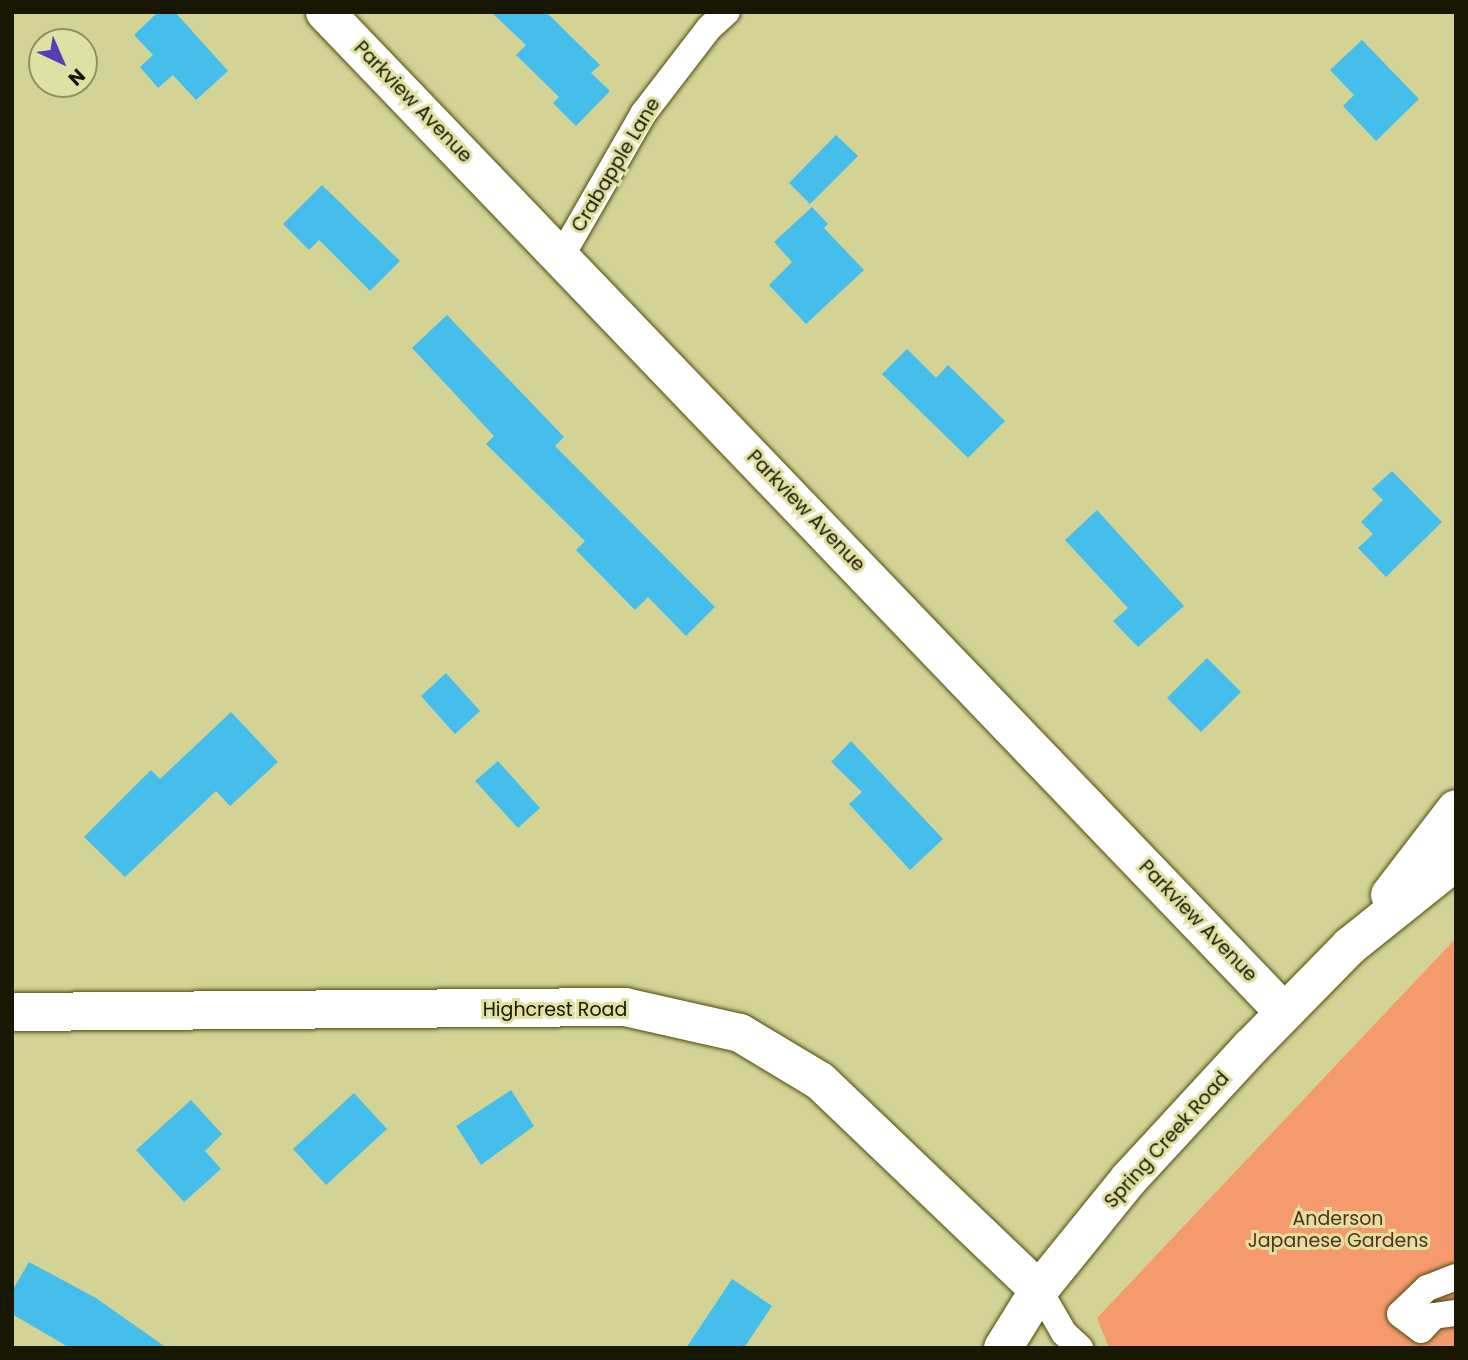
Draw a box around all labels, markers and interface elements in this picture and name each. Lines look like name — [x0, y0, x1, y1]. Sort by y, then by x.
north arrow — [28, 28, 98, 98]
street label: Parkview Avenue — [349, 37, 477, 167]
text: N — [62, 62, 91, 92]
street label: Crabapple Lane — [567, 94, 665, 236]
street label: Parkview Avenue — [742, 446, 870, 576]
street label: Parkview Avenue — [1134, 856, 1262, 986]
street label: Highcrest Road — [483, 999, 627, 1021]
street label: Spring Creek Road — [1100, 1067, 1234, 1213]
park label: Anderson Japanese Gardens — [1248, 1208, 1428, 1252]

